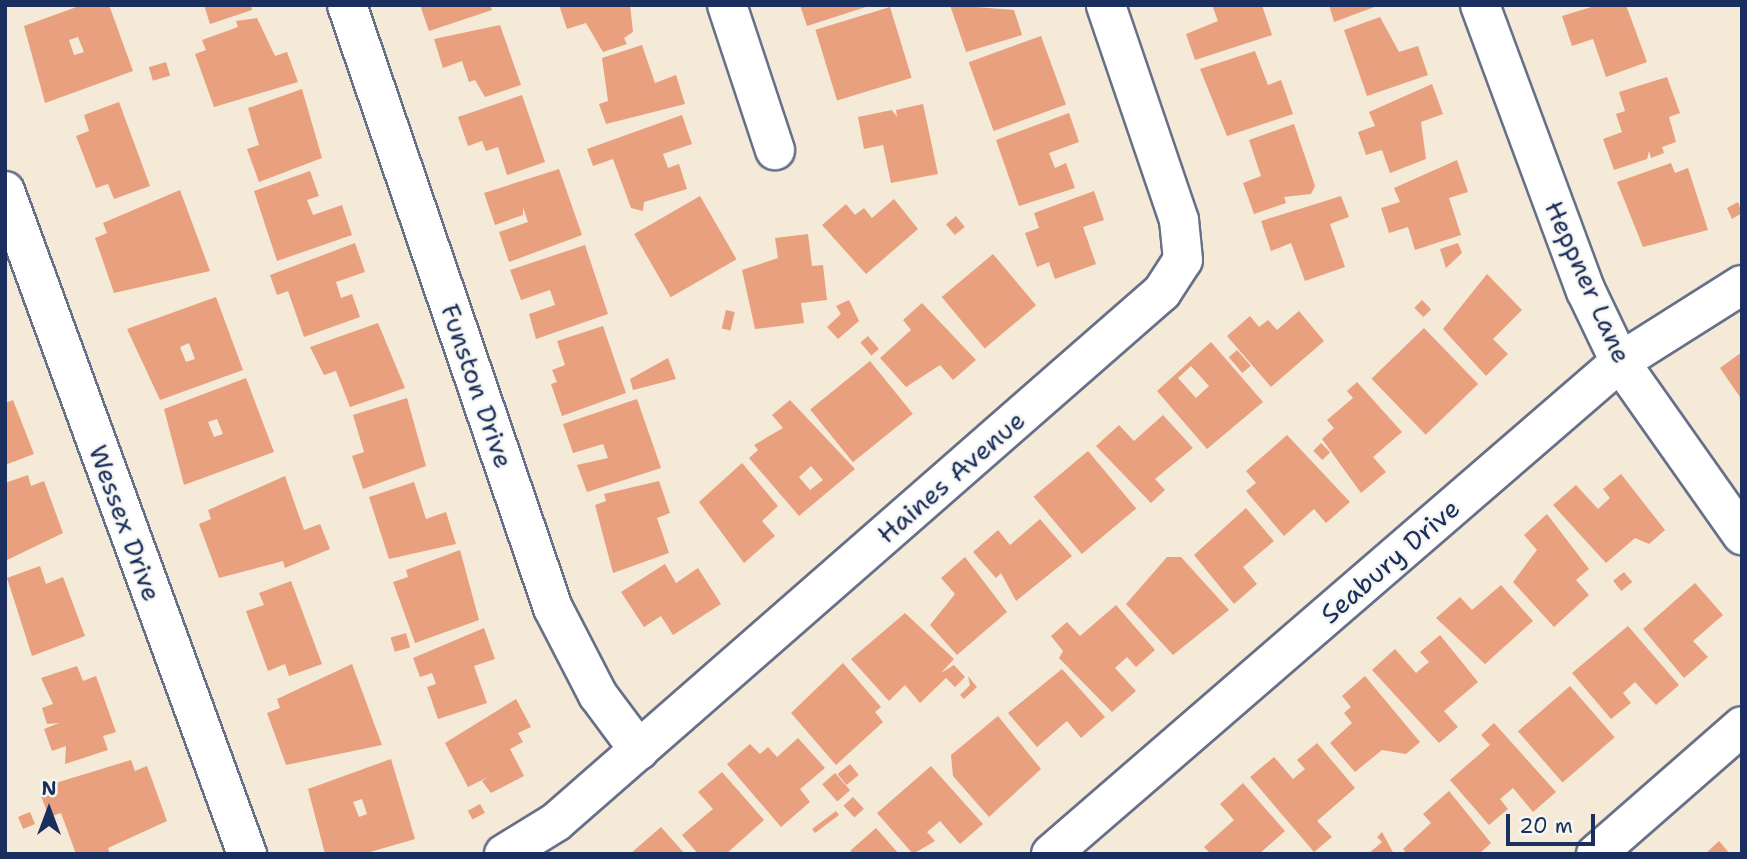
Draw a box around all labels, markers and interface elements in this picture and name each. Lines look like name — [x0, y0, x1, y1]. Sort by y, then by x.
street label: Heppner Lane — [1538, 196, 1638, 368]
street label: Funston Drive — [434, 300, 520, 472]
street label: Haines Avenue — [871, 404, 1031, 550]
street label: Wessex Drive — [82, 441, 168, 605]
street label: Seabury Drive — [1314, 492, 1466, 630]
north arrow — [14, 775, 84, 845]
text: N — [41, 776, 57, 801]
scale bar — [1509, 800, 1598, 844]
text: 20 m — [1519, 812, 1573, 840]

